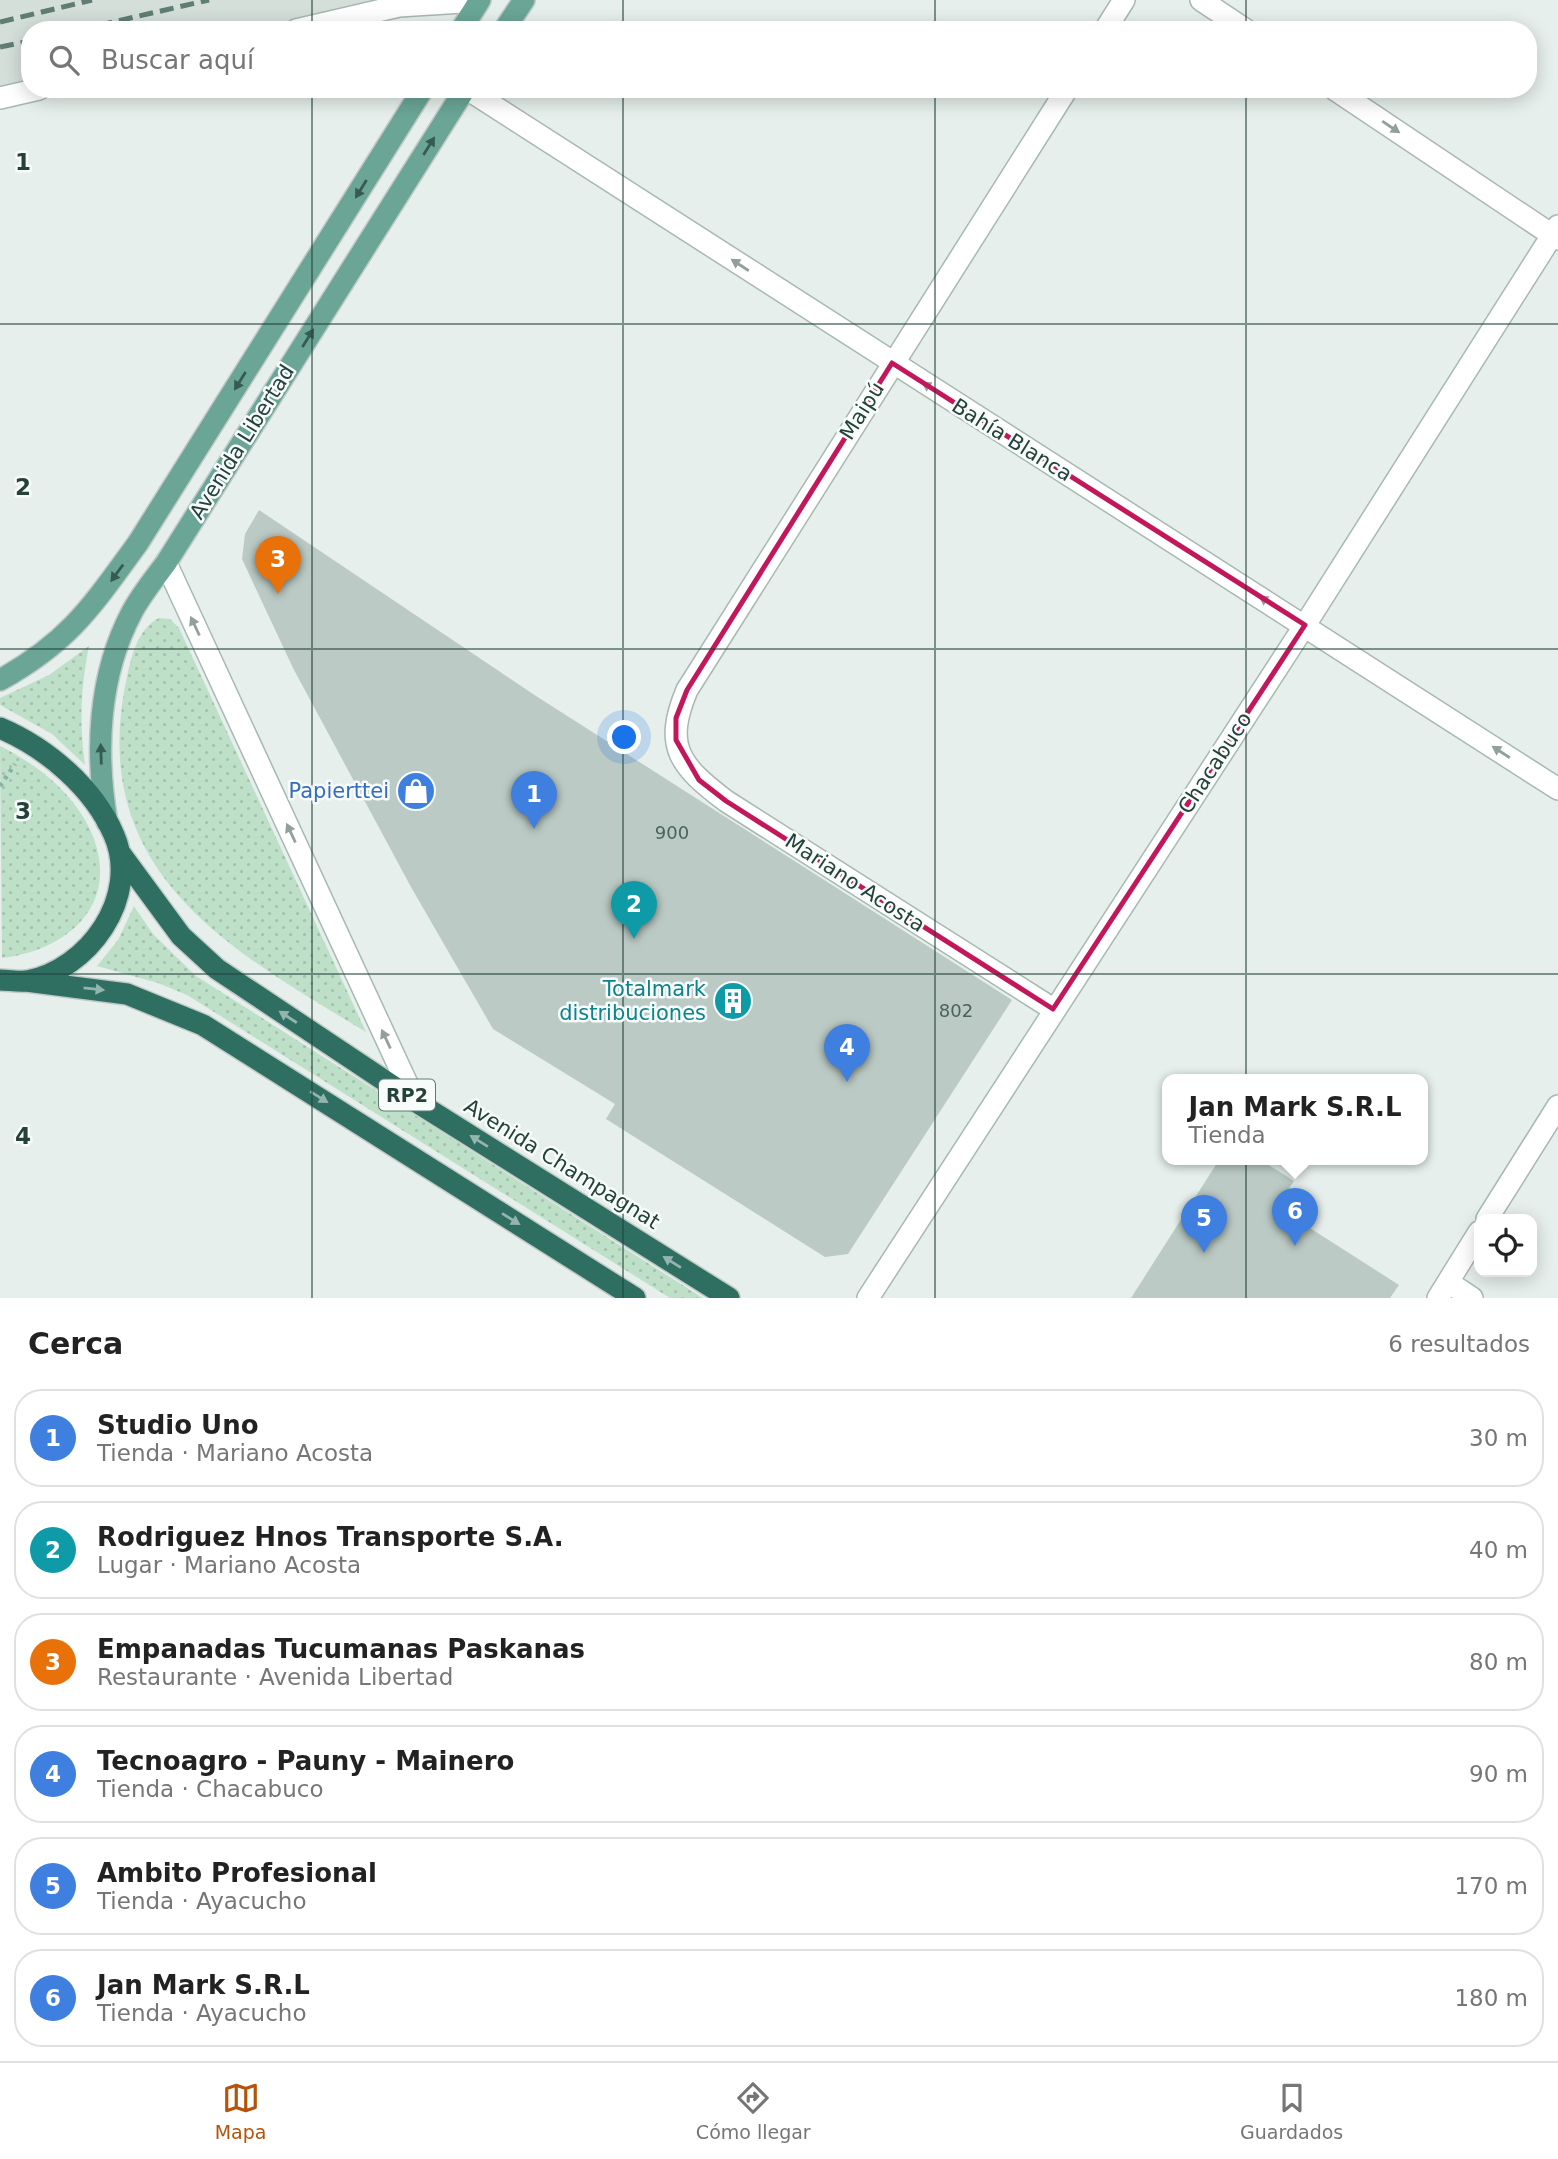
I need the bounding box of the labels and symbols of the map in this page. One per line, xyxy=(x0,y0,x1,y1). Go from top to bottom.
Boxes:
one-way arrow xyxy=(1382,120,1400,134)
one-way arrow xyxy=(423,136,436,155)
text: 1 xyxy=(15,149,31,175)
one-way arrow xyxy=(354,179,367,198)
one-way arrow xyxy=(730,259,750,272)
one-way arrow xyxy=(301,329,314,348)
street label: Avenida Libertad xyxy=(185,360,299,524)
one-way arrow xyxy=(233,372,246,391)
street label: Maipú xyxy=(835,378,889,444)
one-way arrow xyxy=(922,382,941,395)
street label: Bahía Blanca xyxy=(948,394,1076,486)
text: 2 xyxy=(15,474,31,500)
pin: 3 xyxy=(255,536,301,594)
one-way arrow xyxy=(109,563,124,581)
one-way arrow xyxy=(1259,596,1278,609)
one-way arrow xyxy=(189,616,201,636)
street label: Chacabuco xyxy=(1173,708,1257,818)
your location xyxy=(607,720,641,754)
one-way arrow xyxy=(96,743,107,765)
one-way arrow xyxy=(1491,745,1510,758)
shop icon: Papierttei xyxy=(395,770,437,812)
pin: 1 xyxy=(511,771,557,829)
place label: Papierttei xyxy=(288,779,389,803)
text: 3 xyxy=(15,798,31,824)
one-way arrow xyxy=(285,822,296,843)
house number: 900 xyxy=(655,822,689,843)
street label: Mariano Acosta xyxy=(781,829,929,937)
pin: 2 xyxy=(611,881,657,939)
place label: Totalmark distribuciones xyxy=(559,977,707,1025)
building icon: Totalmark distribuciones xyxy=(712,980,754,1022)
one-way arrow xyxy=(83,983,105,994)
house number: 802 xyxy=(939,1000,973,1021)
one-way arrow xyxy=(279,1010,297,1024)
pin: 4 xyxy=(824,1024,870,1082)
one-way arrow xyxy=(381,1029,392,1049)
road number: RP2 xyxy=(379,1079,435,1110)
one-way arrow xyxy=(309,1090,328,1103)
street label: Avenida Champagnat xyxy=(460,1094,664,1234)
text: 4 xyxy=(15,1123,31,1149)
one-way arrow xyxy=(469,1134,489,1147)
pin: 6 xyxy=(1272,1188,1318,1246)
pin: 5 xyxy=(1181,1195,1227,1253)
one-way arrow xyxy=(501,1212,520,1225)
one-way arrow xyxy=(662,1255,681,1268)

